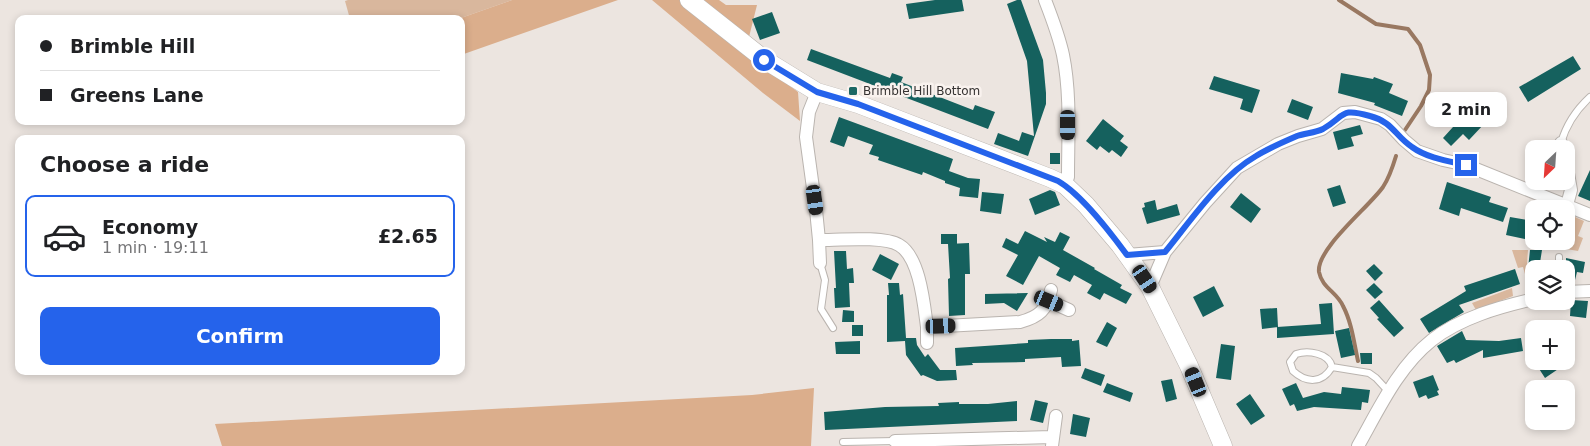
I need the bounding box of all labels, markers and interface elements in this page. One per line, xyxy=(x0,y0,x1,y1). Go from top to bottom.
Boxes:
text: Brimble Hill xyxy=(70,35,195,57)
route start xyxy=(753,49,775,71)
text: Greens Lane xyxy=(70,84,204,106)
place label: Brimble Hill Bottom xyxy=(863,84,980,98)
marker: Brimble Hill Bottom xyxy=(847,85,859,97)
callout: 2 min xyxy=(1425,92,1507,128)
text: 2 min xyxy=(1441,100,1491,119)
car xyxy=(1060,110,1075,140)
north arrow xyxy=(1525,140,1575,190)
map controls xyxy=(1525,140,1575,430)
text: Choose a ride xyxy=(40,152,209,177)
route end xyxy=(1455,154,1477,176)
car xyxy=(805,184,824,216)
button: locate xyxy=(1525,200,1575,250)
icon: car xyxy=(42,214,87,259)
text: Economy xyxy=(102,216,198,238)
text: £2.65 xyxy=(378,225,438,247)
text: 1 min · 19:11 xyxy=(102,238,209,257)
button: layers xyxy=(1525,260,1575,310)
car xyxy=(1130,262,1159,296)
car xyxy=(1032,288,1065,314)
button: Confirm xyxy=(40,307,440,365)
car xyxy=(925,318,956,334)
button: + xyxy=(1525,320,1575,370)
car xyxy=(1183,365,1208,399)
button: − xyxy=(1525,380,1575,430)

